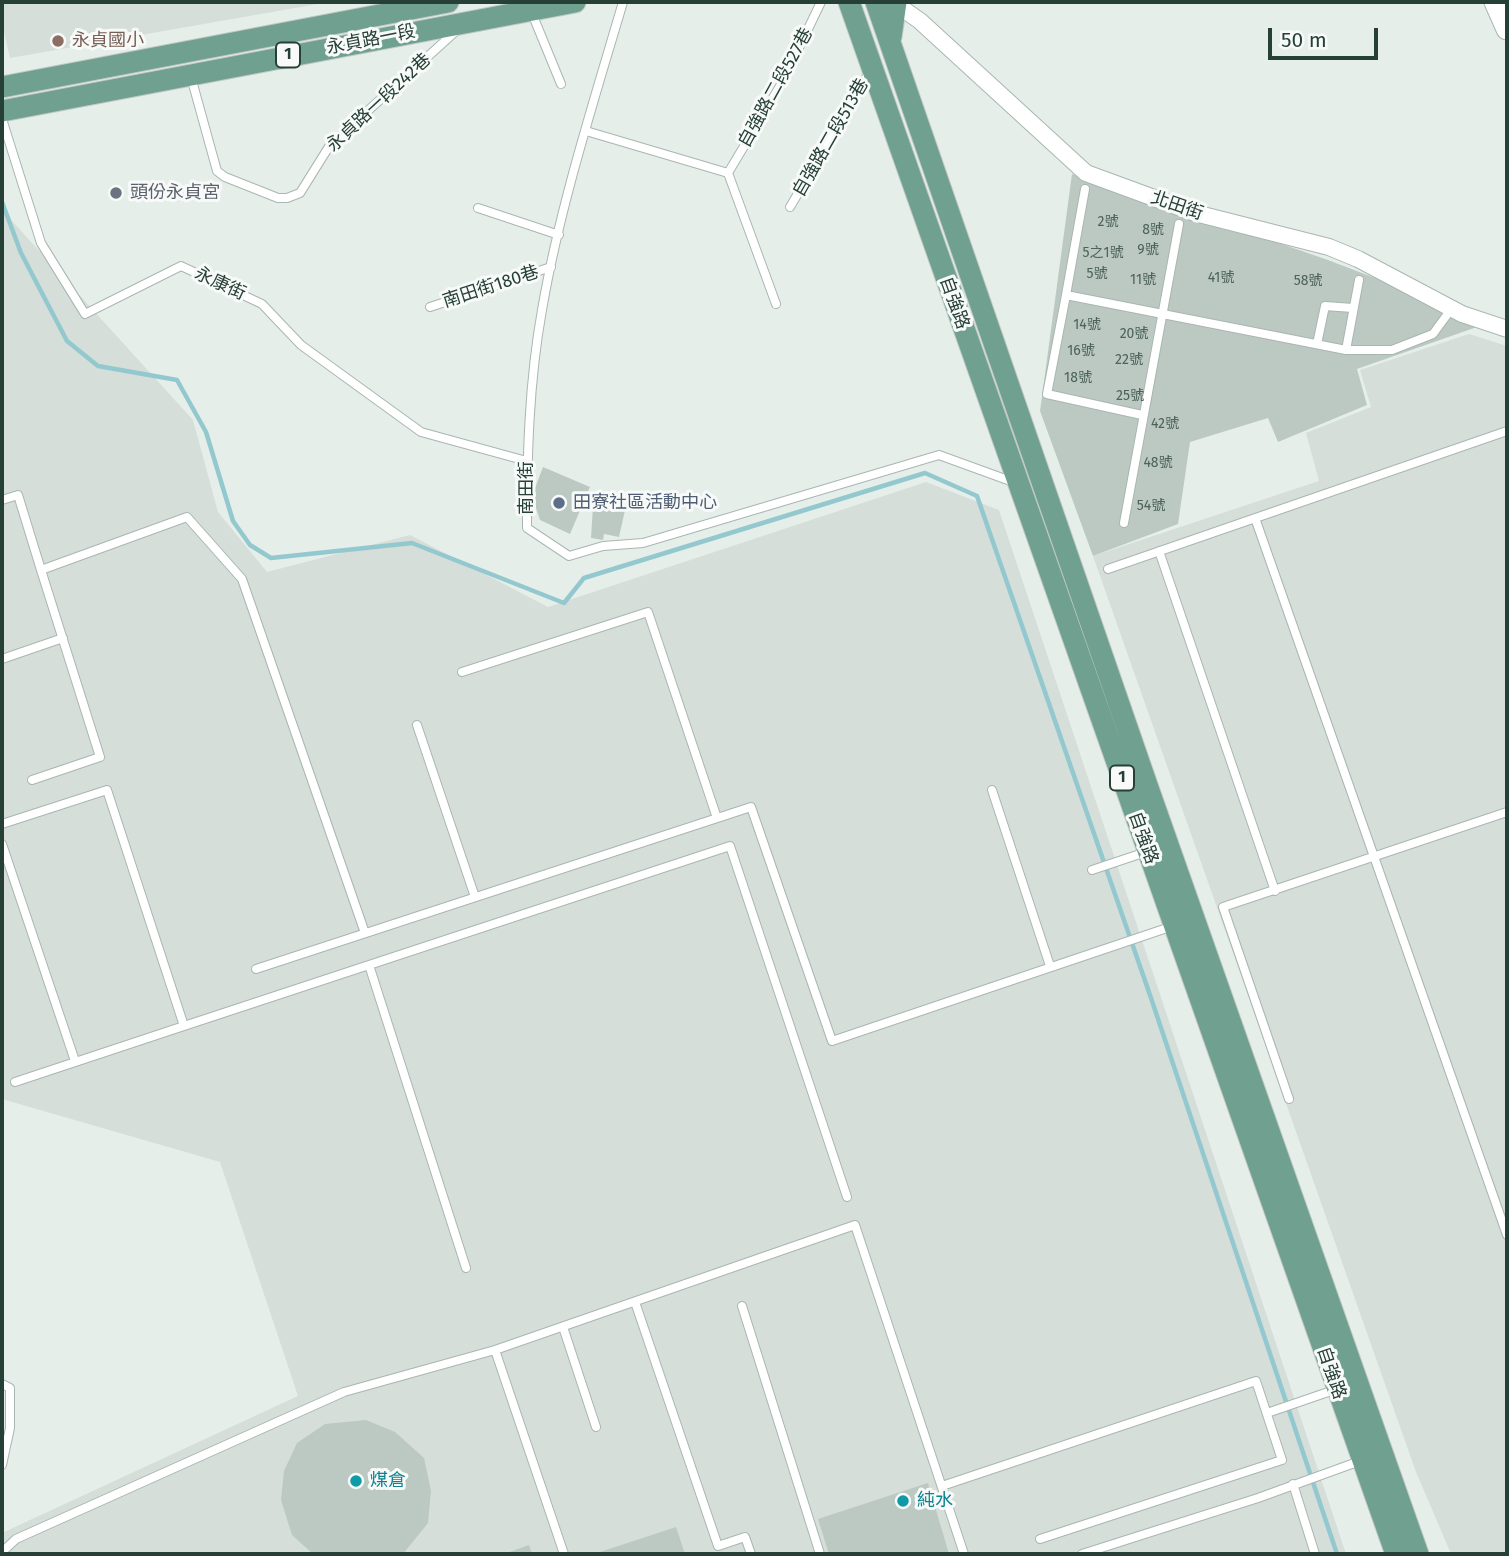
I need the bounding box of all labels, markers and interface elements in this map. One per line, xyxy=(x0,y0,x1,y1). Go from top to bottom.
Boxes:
scale bar xyxy=(1271,14,1381,58)
street label: 永貞路一段 xyxy=(325,21,417,59)
street label: 自強路二段527巷 xyxy=(734,24,818,152)
text: 50 m xyxy=(1281,27,1327,53)
place label: 永貞國小 xyxy=(72,30,144,52)
marker: 永貞國小 xyxy=(50,33,66,49)
road number: 1 xyxy=(276,42,300,68)
street label: 永貞路一段242巷 xyxy=(322,49,436,157)
street label: 自強路二段513巷 xyxy=(788,75,874,201)
place label: 頭份永貞宮 xyxy=(130,182,220,204)
marker: 頭份永貞宮 xyxy=(108,185,124,201)
street label: 北田街 xyxy=(1148,187,1206,225)
house number: 2號 xyxy=(1098,214,1118,230)
house number: 8號 xyxy=(1142,222,1164,238)
house number: 9號 xyxy=(1137,242,1159,258)
house number: 5之1號 xyxy=(1082,245,1124,261)
street label: 南田街180巷 xyxy=(440,261,542,313)
street label: 永康街 xyxy=(191,263,249,305)
house number: 5號 xyxy=(1086,266,1108,282)
house number: 41號 xyxy=(1208,270,1234,286)
house number: 11號 xyxy=(1130,272,1156,288)
house number: 58號 xyxy=(1294,273,1322,289)
street label: 自強路 xyxy=(935,274,973,332)
house number: 14號 xyxy=(1073,317,1101,333)
house number: 20號 xyxy=(1120,326,1148,342)
house number: 16號 xyxy=(1067,343,1095,359)
house number: 22號 xyxy=(1115,352,1143,368)
house number: 18號 xyxy=(1064,370,1092,386)
house number: 25號 xyxy=(1116,388,1144,404)
house number: 42號 xyxy=(1151,416,1179,432)
house number: 48號 xyxy=(1143,455,1173,471)
street label: 南田街 xyxy=(516,461,538,515)
place label: 田寮社區活動中心 xyxy=(573,492,717,514)
marker: 田寮社區活動中心 xyxy=(551,495,567,511)
house number: 54號 xyxy=(1137,498,1165,514)
road number: 1 xyxy=(1110,765,1134,790)
street label: 自強路 xyxy=(1124,809,1162,867)
street label: 自強路 xyxy=(1312,1344,1350,1402)
place label: 煤倉 xyxy=(370,1470,406,1492)
marker: 煤倉 xyxy=(348,1473,364,1489)
place label: 純水 xyxy=(917,1490,953,1512)
marker: 純水 xyxy=(895,1493,911,1509)

